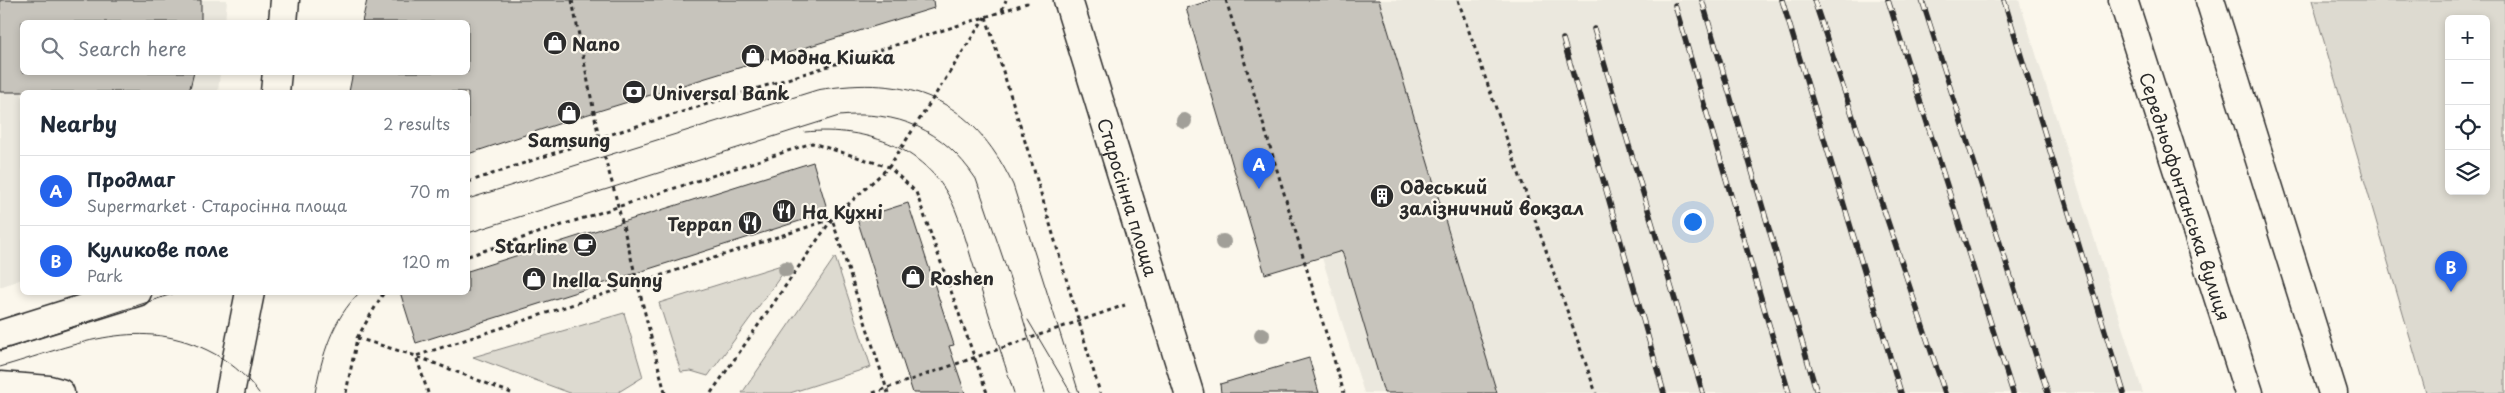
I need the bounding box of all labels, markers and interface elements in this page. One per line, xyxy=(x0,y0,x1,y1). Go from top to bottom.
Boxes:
map controls xyxy=(2445,15,2490,195)
button: + xyxy=(2445,15,2490,60)
search box xyxy=(20,20,470,75)
shop icon: Nano xyxy=(542,30,568,56)
place label: Nano xyxy=(572,30,620,57)
icon: search xyxy=(38,34,66,62)
text: Search here xyxy=(78,34,187,62)
shop icon: Модна Кішка xyxy=(740,43,766,69)
place label: Модна Кішка xyxy=(770,43,896,70)
button: − xyxy=(2445,60,2490,105)
street label: Середньофонтанська вулиця xyxy=(2133,68,2238,324)
bank icon: Universal Bank xyxy=(621,79,647,105)
place label: Universal Bank xyxy=(652,79,790,106)
shop icon: Samsung xyxy=(556,100,582,126)
button: locate xyxy=(2445,105,2490,150)
text: Nearby xyxy=(40,107,117,139)
text: 2 results xyxy=(383,111,450,135)
street label: Старосінна площа xyxy=(1092,114,1166,280)
place label: Samsung xyxy=(528,126,610,153)
pin: A xyxy=(1243,148,1275,189)
button: layers xyxy=(2445,150,2490,195)
text: Продмаг xyxy=(87,165,175,193)
place label: Одеський залізничний вокзал xyxy=(1399,173,1584,221)
text: A xyxy=(50,179,62,203)
text: 70 m xyxy=(410,179,450,203)
building icon: Одеський залізничний вокзал xyxy=(1369,183,1395,209)
text: Supermarket · Старосінна площа xyxy=(87,193,347,217)
restaurant icon: На Кухнi xyxy=(771,198,797,224)
place label: На Кухнi xyxy=(802,198,883,225)
your location xyxy=(1680,209,1706,235)
place label: Teppan xyxy=(667,210,732,237)
restaurant icon: Teppan xyxy=(737,210,763,236)
place label: Starline xyxy=(495,232,568,259)
cafe icon: Starline xyxy=(572,232,598,258)
text: Куликове поле xyxy=(87,235,229,263)
text: B xyxy=(51,249,61,273)
text: 120 m xyxy=(403,249,450,273)
pin: B xyxy=(2435,251,2467,292)
text: Park xyxy=(87,263,123,287)
shop icon: Roshen xyxy=(900,264,926,290)
place label: Roshen xyxy=(930,264,994,291)
shop icon: Inella Sunny xyxy=(521,266,547,292)
place label: Inella Sunny xyxy=(552,266,662,293)

